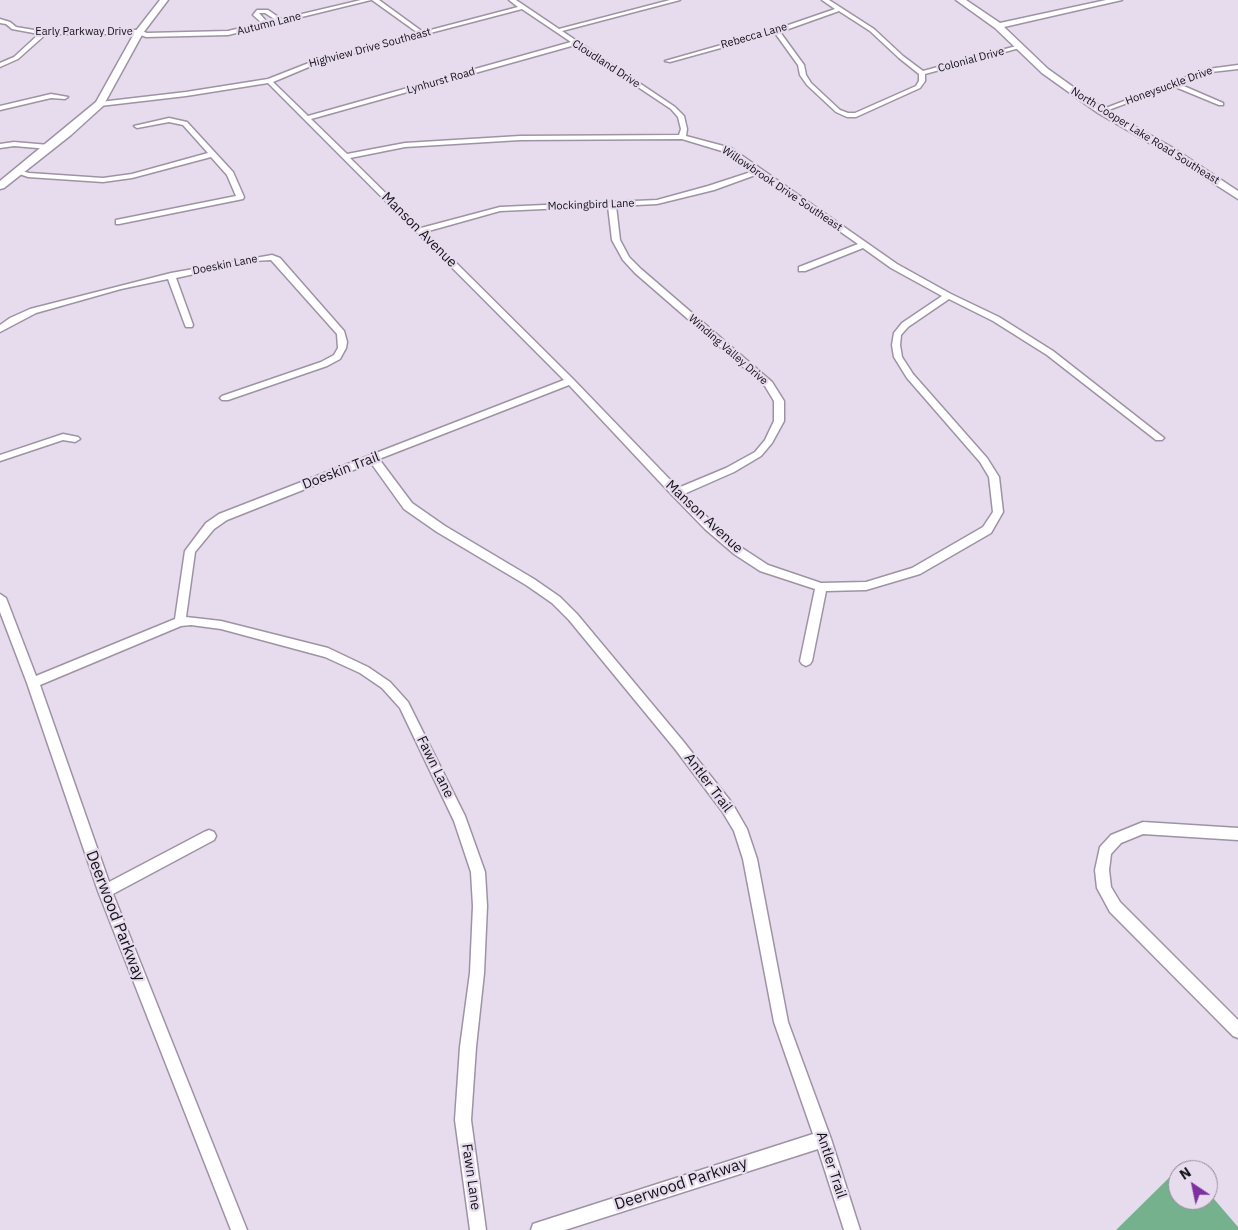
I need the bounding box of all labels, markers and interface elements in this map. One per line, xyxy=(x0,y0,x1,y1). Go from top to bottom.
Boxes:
street label: Autumn Lane xyxy=(236,10,302,38)
street label: Rebecca Lane xyxy=(719,20,789,52)
street label: Early Parkway Drive xyxy=(35,25,133,39)
street label: Highview Drive Southeast xyxy=(308,25,432,71)
street label: Cloudland Drive xyxy=(570,37,642,91)
street label: Colonial Drive xyxy=(936,45,1006,75)
street label: Honeysuckle Drive xyxy=(1124,64,1214,108)
street label: Lynhurst Road xyxy=(405,65,477,97)
street label: North Cooper Lake Road Southeast xyxy=(1068,85,1222,187)
street label: Willowbrook Drive Southeast xyxy=(719,144,845,234)
street label: Manson Avenue xyxy=(378,189,460,271)
street label: Mockingbird Lane xyxy=(547,197,635,213)
street label: Doeskin Lane xyxy=(191,252,259,278)
street label: Winding Valley Drive xyxy=(686,312,770,388)
street label: Doeskin Trail xyxy=(300,449,382,493)
street label: Manson Avenue xyxy=(662,477,746,557)
street label: Fawn Lane xyxy=(413,733,457,801)
street label: Antler Trail xyxy=(681,750,735,816)
street label: Deerwood Parkway xyxy=(81,848,149,984)
street label: Antler Trail xyxy=(812,1130,850,1200)
street label: Fawn Lane xyxy=(458,1143,484,1211)
street label: Deerwood Parkway xyxy=(612,1153,750,1215)
north arrow xyxy=(1168,1160,1218,1210)
text: N xyxy=(1176,1163,1194,1184)

